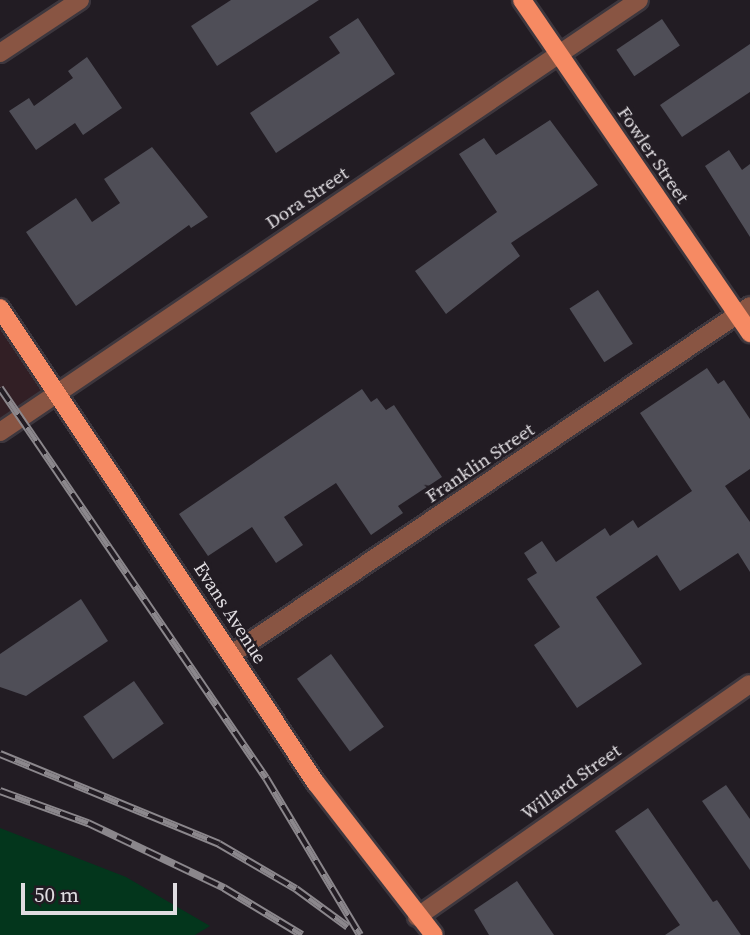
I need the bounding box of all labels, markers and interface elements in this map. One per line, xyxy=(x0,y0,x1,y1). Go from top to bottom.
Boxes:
street label: Fowler Street xyxy=(612,102,694,208)
street label: Dora Street xyxy=(261,162,353,234)
street label: Franklin Street xyxy=(421,418,539,508)
street label: Evans Avenue xyxy=(189,558,271,668)
street label: Willard Street xyxy=(517,739,625,825)
scale bar xyxy=(24,869,180,913)
text: 50 m xyxy=(34,880,79,909)

